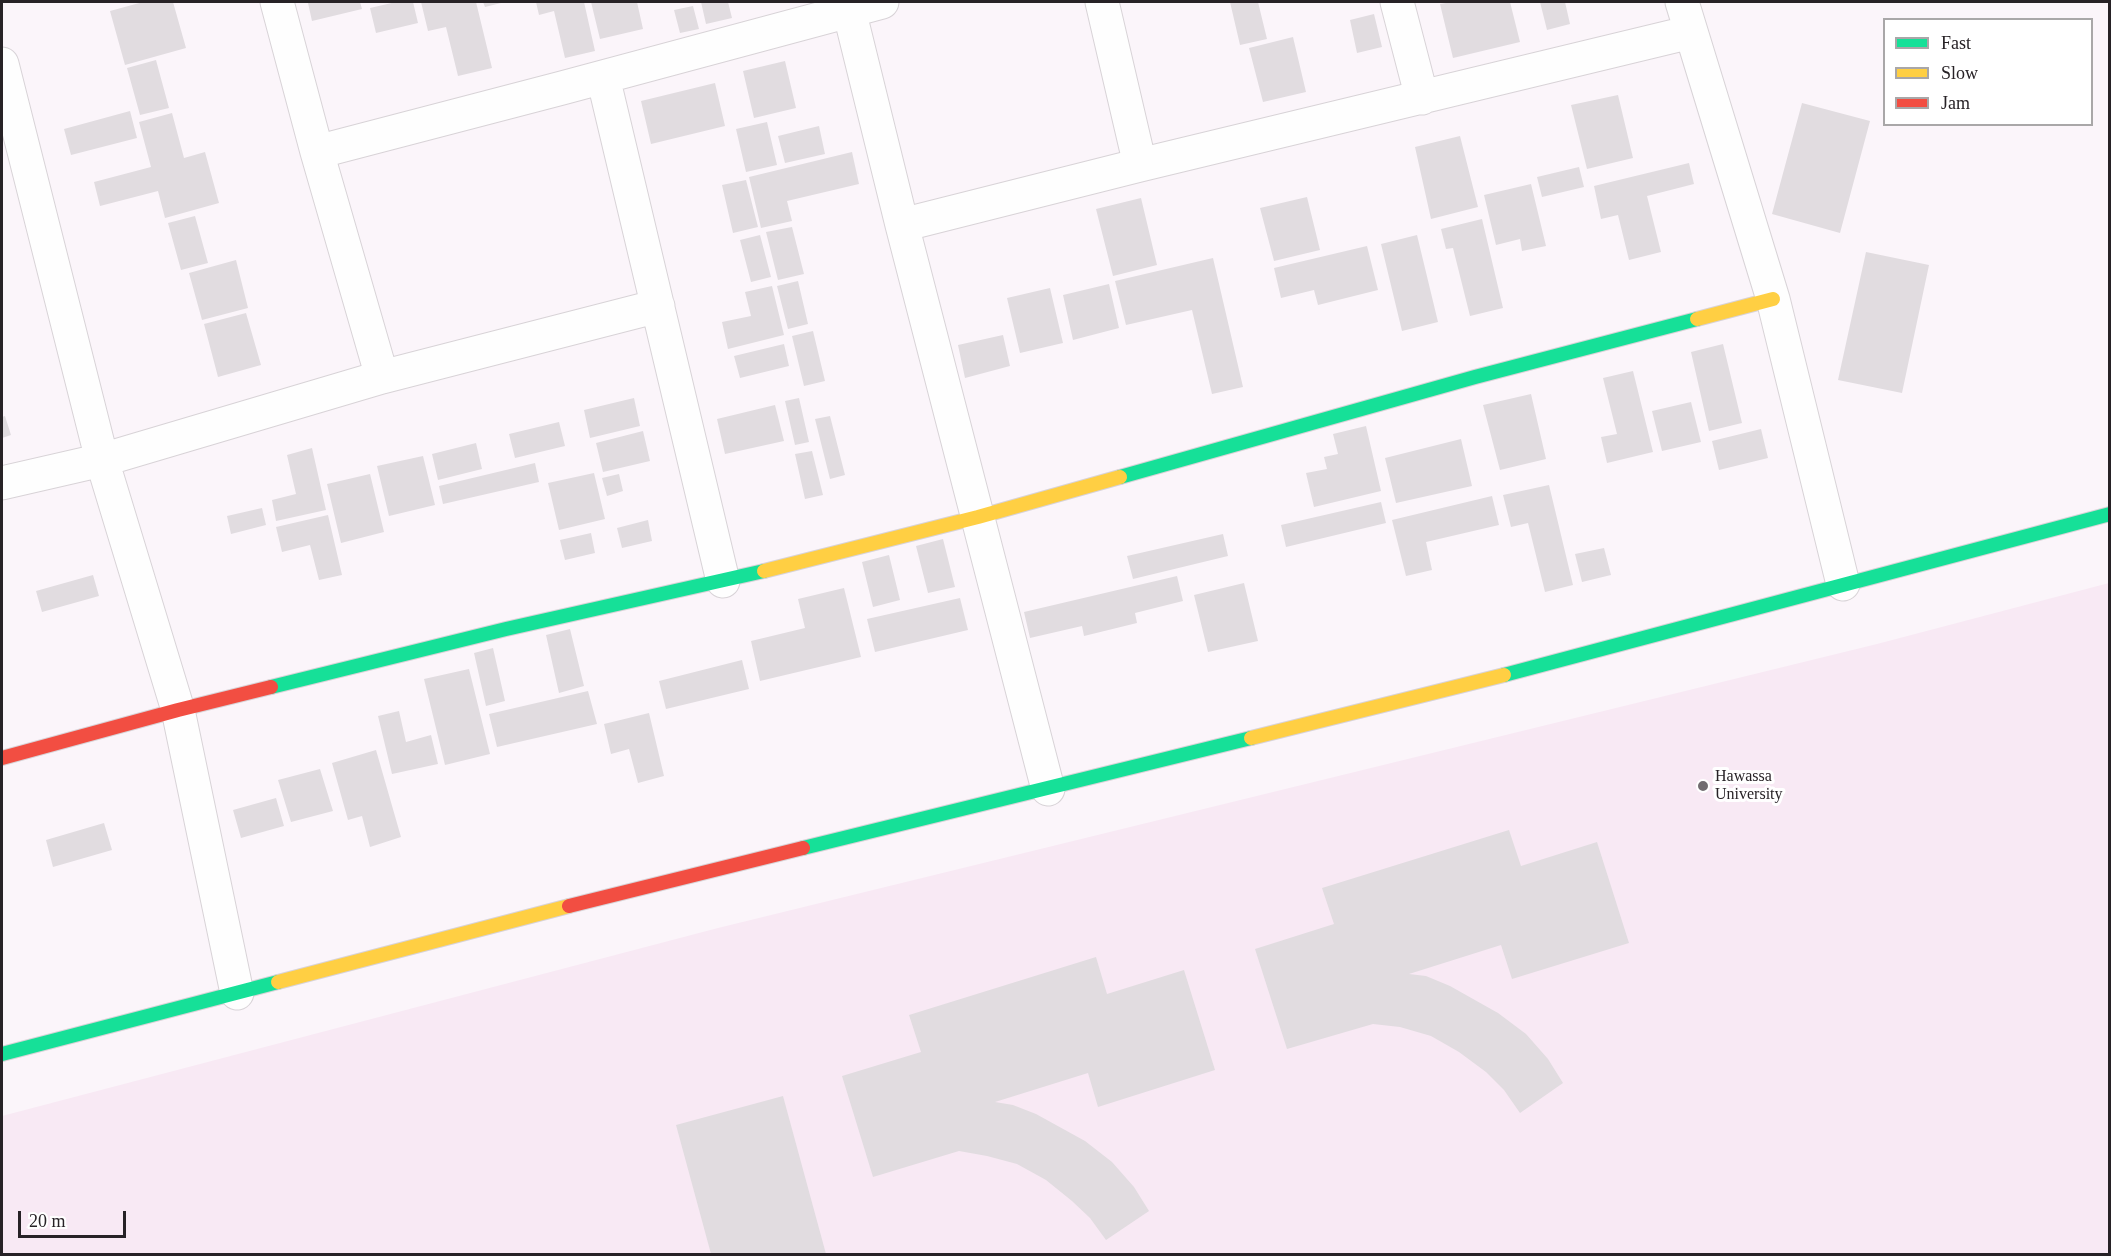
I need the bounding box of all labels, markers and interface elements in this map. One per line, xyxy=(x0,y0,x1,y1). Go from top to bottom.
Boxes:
legend xyxy=(1883,18,2093,126)
text: Fast xyxy=(1941,33,1971,53)
text: Slow xyxy=(1941,63,1978,83)
text: Jam xyxy=(1941,93,1970,113)
place label: Hawassa University xyxy=(1715,767,1783,805)
marker: Hawassa University xyxy=(1696,779,1710,793)
scale bar xyxy=(21,1199,129,1237)
text: 20 m xyxy=(29,1211,66,1231)

